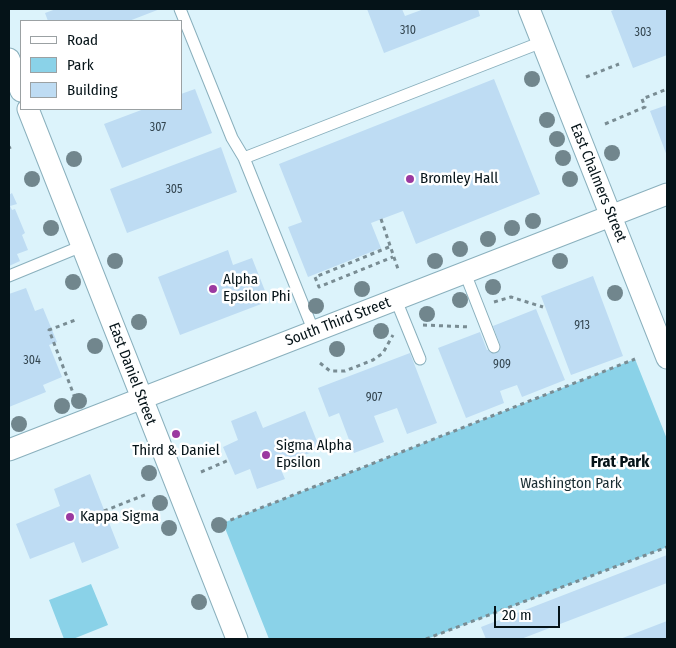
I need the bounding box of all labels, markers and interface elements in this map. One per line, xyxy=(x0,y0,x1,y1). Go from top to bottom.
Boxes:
legend xyxy=(20,20,182,110)
house number: 310 xyxy=(400,24,416,38)
house number: 303 xyxy=(635,26,651,40)
text: Road xyxy=(67,31,98,49)
text: Park xyxy=(67,56,94,74)
text: Building xyxy=(67,81,118,99)
house number: 307 xyxy=(150,121,166,135)
street label: East Chalmers Street xyxy=(566,121,630,245)
place label: Bromley Hall xyxy=(420,170,498,188)
marker: Bromley Hall xyxy=(404,173,416,185)
house number: 305 xyxy=(165,183,183,197)
place label: Alpha Epsilon Phi xyxy=(223,271,290,306)
marker: Alpha Epsilon Phi xyxy=(207,283,219,295)
street label: South Third Street xyxy=(283,294,393,350)
house number: 913 xyxy=(574,319,590,333)
street label: East Daniel Street xyxy=(104,320,160,428)
house number: 304 xyxy=(23,354,41,368)
house number: 909 xyxy=(493,358,511,372)
house number: 907 xyxy=(366,391,382,405)
marker: Third & Daniel xyxy=(170,428,182,440)
place label: Sigma Alpha Epsilon xyxy=(276,437,352,472)
place label: Third & Daniel xyxy=(132,442,220,460)
marker: Sigma Alpha Epsilon xyxy=(260,449,272,461)
district label: Frat Park xyxy=(591,453,649,473)
park label: Washington Park xyxy=(520,475,622,493)
place label: Kappa Sigma xyxy=(80,508,159,526)
marker: Kappa Sigma xyxy=(64,511,76,523)
scale bar xyxy=(496,596,562,628)
text: 20 m xyxy=(502,606,532,624)

